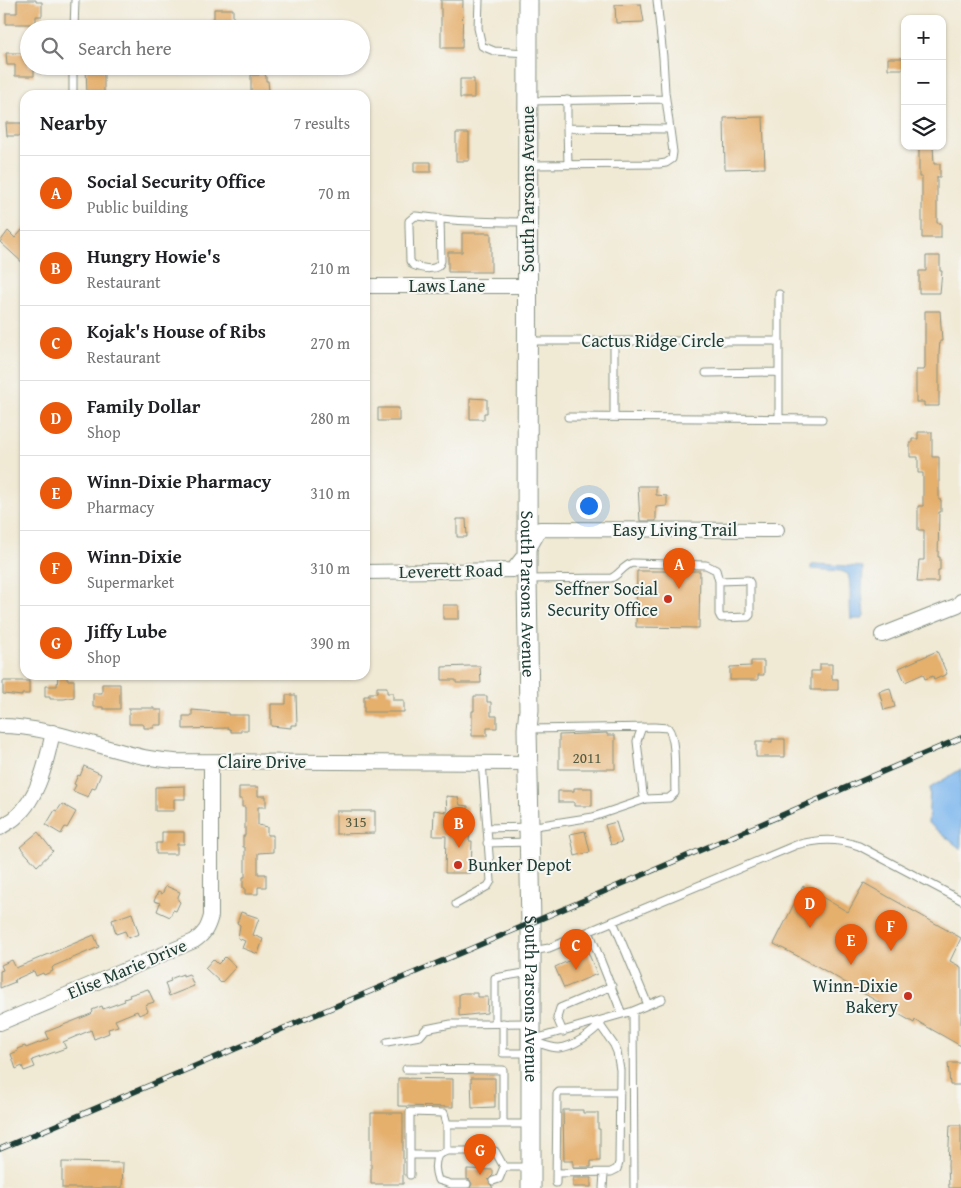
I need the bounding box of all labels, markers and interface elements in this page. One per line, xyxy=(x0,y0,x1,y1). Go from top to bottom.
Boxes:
map controls xyxy=(901,15,946,150)
button: + xyxy=(901,15,946,60)
search box xyxy=(20,20,370,75)
icon: search xyxy=(38,34,66,62)
text: Search here xyxy=(78,34,172,62)
button: − xyxy=(901,60,946,105)
button: layers xyxy=(901,105,946,150)
street label: South Parsons Avenue xyxy=(514,106,541,272)
text: Nearby xyxy=(40,107,107,138)
text: 7 results xyxy=(293,111,350,135)
text: Social Security Office xyxy=(87,167,266,195)
text: A xyxy=(51,181,61,205)
text: 70 m xyxy=(318,181,350,205)
text: Public building xyxy=(87,195,188,219)
text: Hungry Howie's xyxy=(87,242,220,270)
text: B xyxy=(51,256,61,280)
text: 210 m xyxy=(310,256,350,280)
text: Restaurant xyxy=(87,270,161,294)
street label: Laws Lane xyxy=(409,272,485,299)
text: Kojak's House of Ribs xyxy=(87,317,266,345)
street label: Cactus Ridge Circle xyxy=(581,327,725,354)
text: C xyxy=(51,331,61,355)
text: 270 m xyxy=(310,331,350,355)
text: Restaurant xyxy=(87,345,161,369)
text: Family Dollar xyxy=(87,392,201,420)
text: D xyxy=(51,406,61,430)
text: 280 m xyxy=(310,406,350,430)
text: Shop xyxy=(87,420,121,444)
text: Winn-Dixie Pharmacy xyxy=(87,467,271,495)
text: E xyxy=(52,481,60,505)
text: 310 m xyxy=(310,481,350,505)
your location xyxy=(576,493,602,519)
text: Pharmacy xyxy=(87,495,154,519)
street label: South Parsons Avenue xyxy=(514,511,542,678)
street label: Easy Living Trail xyxy=(613,516,737,543)
text: Winn-Dixie xyxy=(87,542,182,570)
pin: A xyxy=(663,548,695,589)
text: F xyxy=(52,556,60,580)
text: 310 m xyxy=(310,556,350,580)
street label: Leverett Road xyxy=(399,556,504,585)
text: Supermarket xyxy=(87,570,174,594)
place label: Seffner Social Security Office xyxy=(547,575,658,623)
marker: Seffner Social Security Office xyxy=(662,593,674,605)
text: Jiffy Lube xyxy=(87,617,167,645)
text: G xyxy=(51,631,61,655)
text: 390 m xyxy=(310,631,350,655)
text: Shop xyxy=(87,645,121,669)
house number: 2011 xyxy=(573,747,601,768)
street label: Claire Drive xyxy=(218,748,306,775)
pin: B xyxy=(443,807,475,848)
house number: 315 xyxy=(345,811,367,832)
place label: Bunker Depot xyxy=(468,851,572,878)
marker: Bunker Depot xyxy=(452,859,464,871)
pin: D xyxy=(794,887,826,928)
pin: F xyxy=(875,910,907,951)
street label: South Parsons Avenue xyxy=(518,915,545,1082)
pin: E xyxy=(835,924,867,965)
pin: C xyxy=(560,929,592,970)
street label: Elise Marie Drive xyxy=(63,931,191,1006)
place label: Winn-Dixie Bakery xyxy=(813,972,898,1020)
marker: Winn-Dixie Bakery xyxy=(902,990,914,1002)
pin: G xyxy=(464,1134,496,1175)

